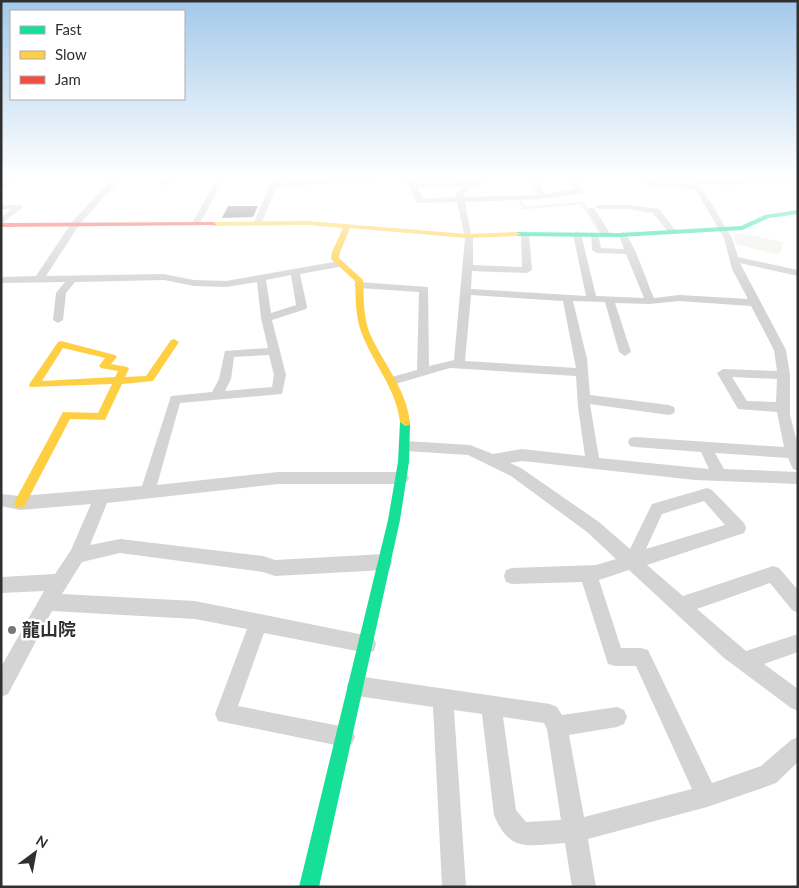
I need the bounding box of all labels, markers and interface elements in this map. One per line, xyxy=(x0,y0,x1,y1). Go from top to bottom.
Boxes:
legend xyxy=(10,10,185,100)
text: Fast xyxy=(55,20,82,38)
text: Slow xyxy=(55,45,87,63)
text: Jam xyxy=(55,70,81,88)
place label: 龍山院 xyxy=(22,618,76,640)
marker: 龍山院 xyxy=(6,624,18,636)
north arrow xyxy=(10,828,60,878)
text: N xyxy=(33,831,51,852)

